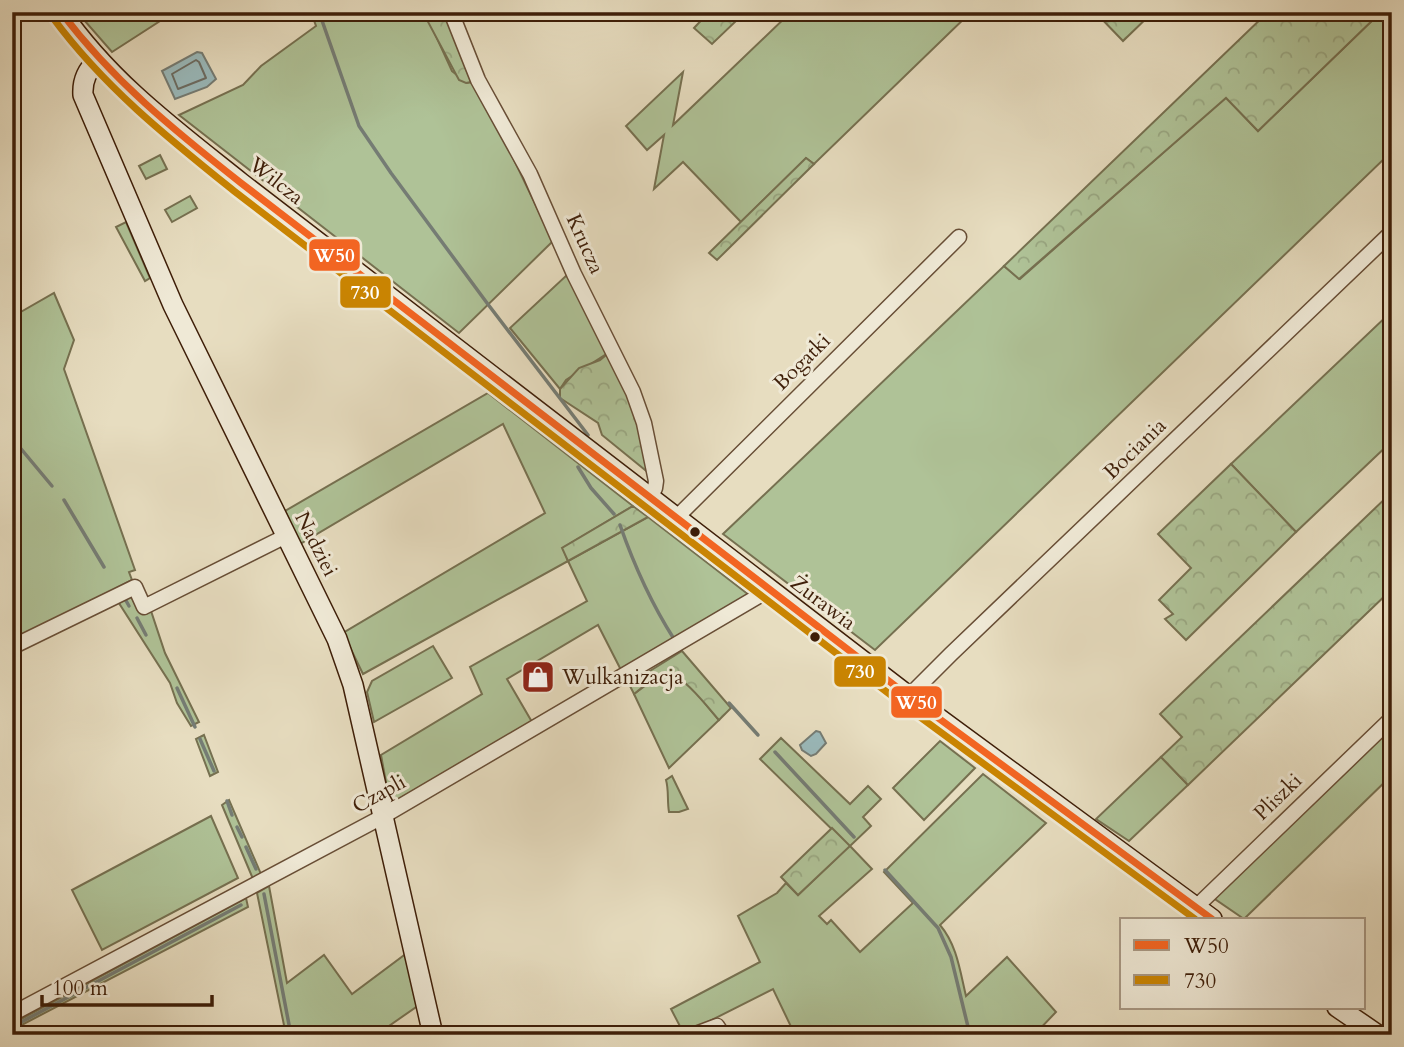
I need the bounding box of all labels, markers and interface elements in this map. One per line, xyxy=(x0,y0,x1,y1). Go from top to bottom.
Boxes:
street label: Wilcza xyxy=(242,150,310,212)
street label: Krucza xyxy=(559,209,611,279)
line badge: W50 xyxy=(308,238,361,272)
text: W50 xyxy=(312,243,355,269)
line badge: 730 xyxy=(339,275,392,309)
text: 730 xyxy=(350,280,380,306)
street label: Bogatki xyxy=(767,327,837,397)
street label: Bociania xyxy=(1097,412,1173,486)
street label: Nadziei xyxy=(287,507,345,581)
unlabelled marker xyxy=(688,525,702,539)
street label: Żurawia xyxy=(784,569,862,637)
unlabelled marker xyxy=(808,630,822,644)
line badge: 730 xyxy=(833,655,887,688)
shop icon: Wulkanizacja xyxy=(519,658,557,696)
text: 730 xyxy=(845,659,875,685)
place label: Wulkanizacja xyxy=(561,663,683,692)
line badge: W50 xyxy=(890,685,943,719)
text: W50 xyxy=(894,690,937,716)
street label: Czapli xyxy=(347,767,411,820)
street label: Pliszki xyxy=(1247,767,1309,827)
legend xyxy=(1120,918,1366,1009)
text: W50 xyxy=(1183,932,1229,961)
scale bar xyxy=(42,963,212,1007)
text: 730 xyxy=(1184,967,1216,996)
text: 100 m xyxy=(52,974,108,1003)

